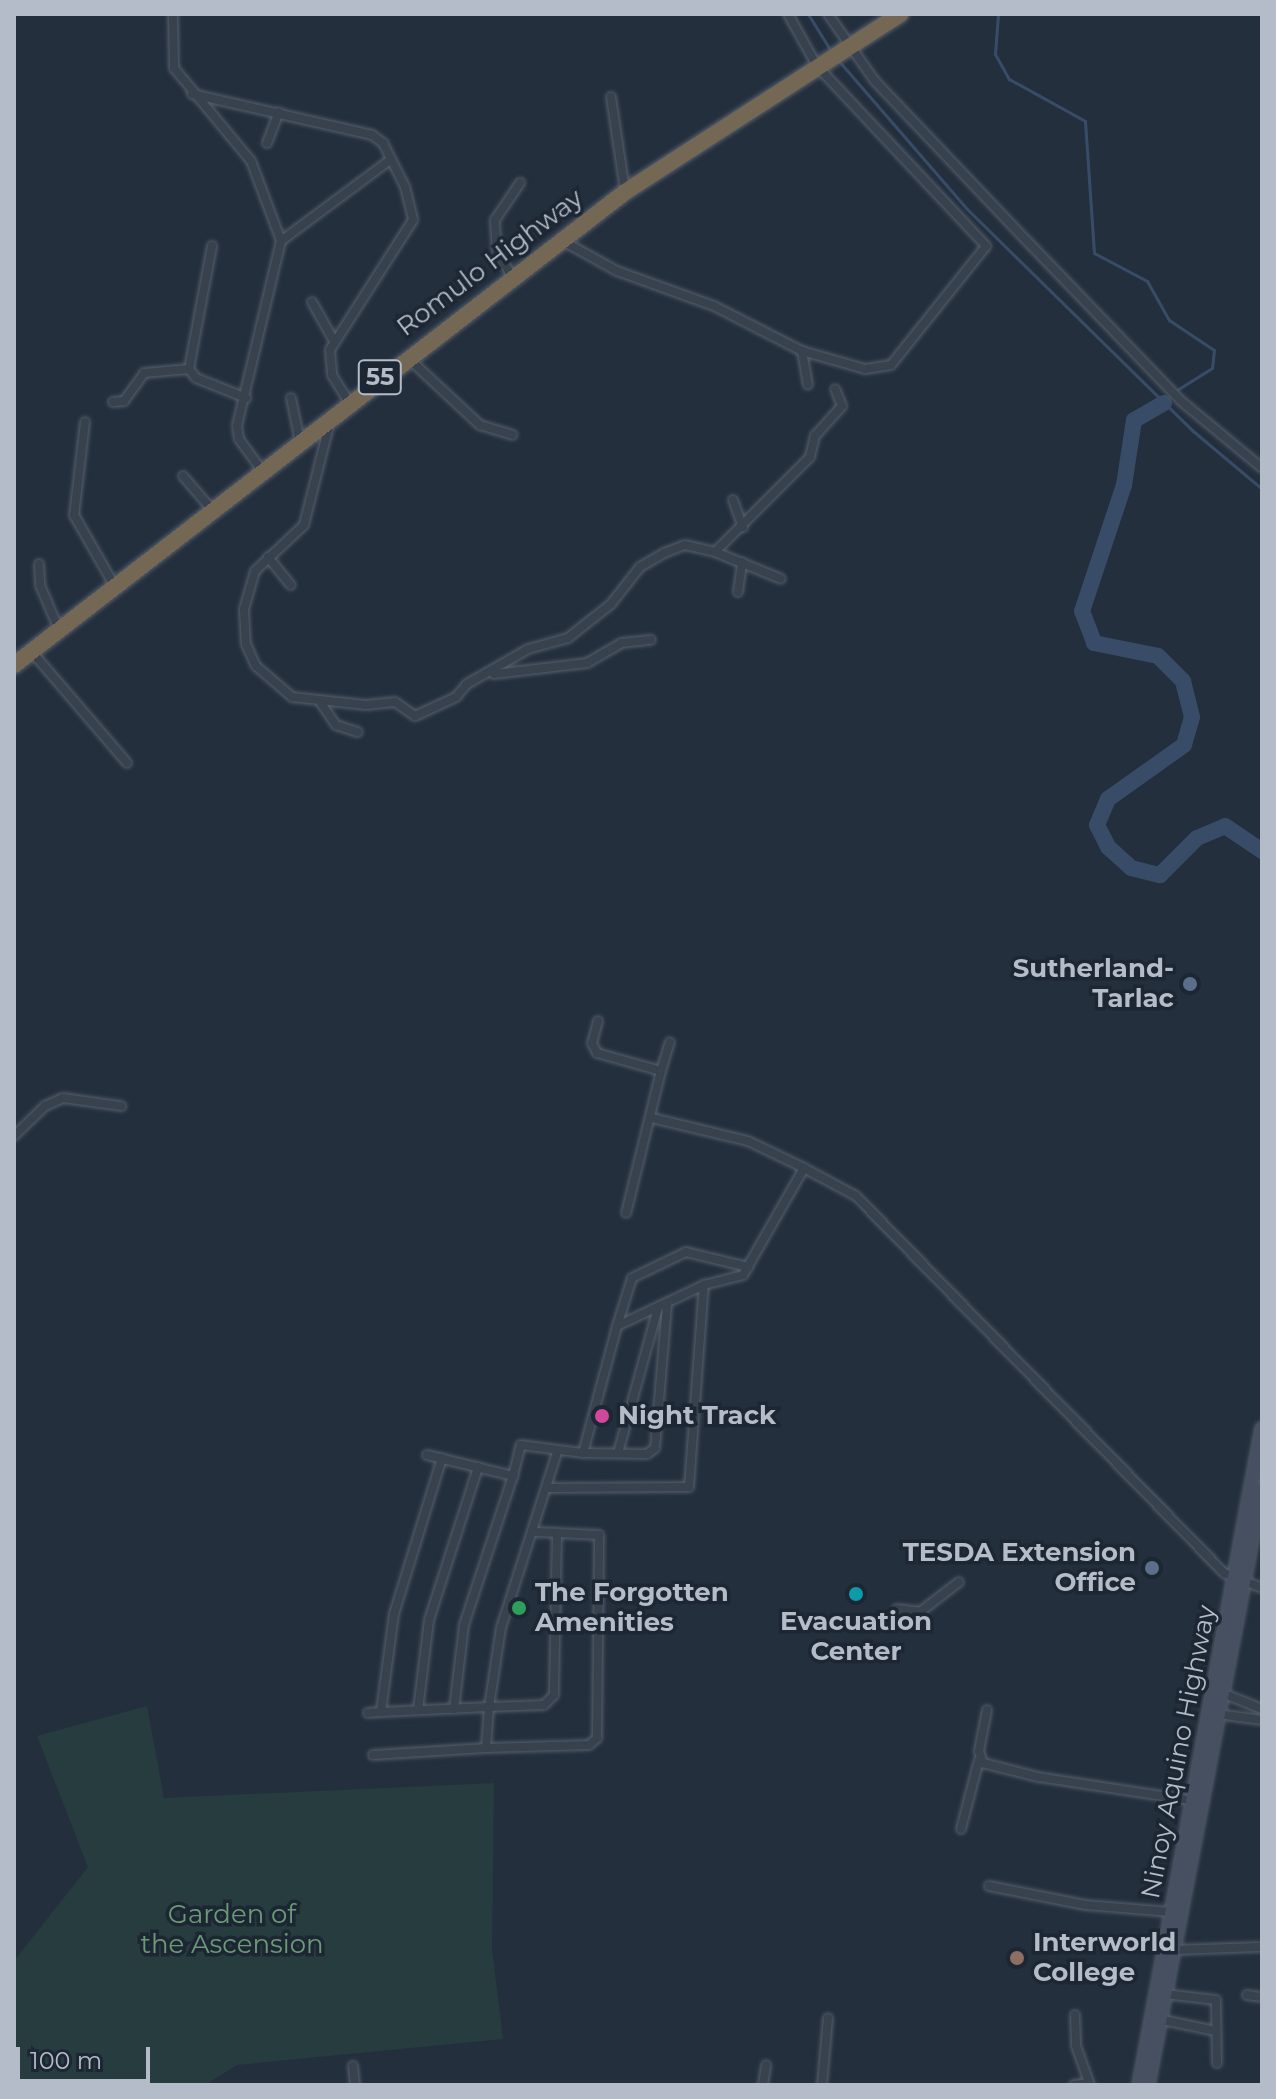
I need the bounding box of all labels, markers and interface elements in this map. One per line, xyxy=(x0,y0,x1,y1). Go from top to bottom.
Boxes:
street label: Romulo Highway xyxy=(391,183,589,343)
road number: 55 xyxy=(356,357,404,397)
place label: Sutherland- Tarlac xyxy=(1013,953,1174,1014)
marker: Sutherland- Tarlac xyxy=(1181,975,1199,993)
place label: Night Track xyxy=(618,1400,776,1432)
marker: Night Track xyxy=(593,1407,611,1425)
place label: TESDA Extension Office xyxy=(903,1537,1136,1598)
marker: TESDA Extension Office xyxy=(1143,1559,1161,1577)
place label: The Forgotten Amenities xyxy=(535,1577,729,1638)
marker: Evacuation Center xyxy=(847,1585,865,1603)
marker: The Forgotten Amenities xyxy=(510,1599,528,1617)
street label: Ninoy Aquino Highway xyxy=(1135,1603,1223,1901)
place label: Evacuation Center xyxy=(780,1606,932,1668)
park label: Garden of the Ascension xyxy=(140,1899,324,1960)
place label: Interworld College xyxy=(1033,1927,1176,1988)
marker: Interworld College xyxy=(1008,1949,1026,1967)
scale bar xyxy=(20,2031,154,2081)
text: 100 m xyxy=(30,2046,102,2075)

